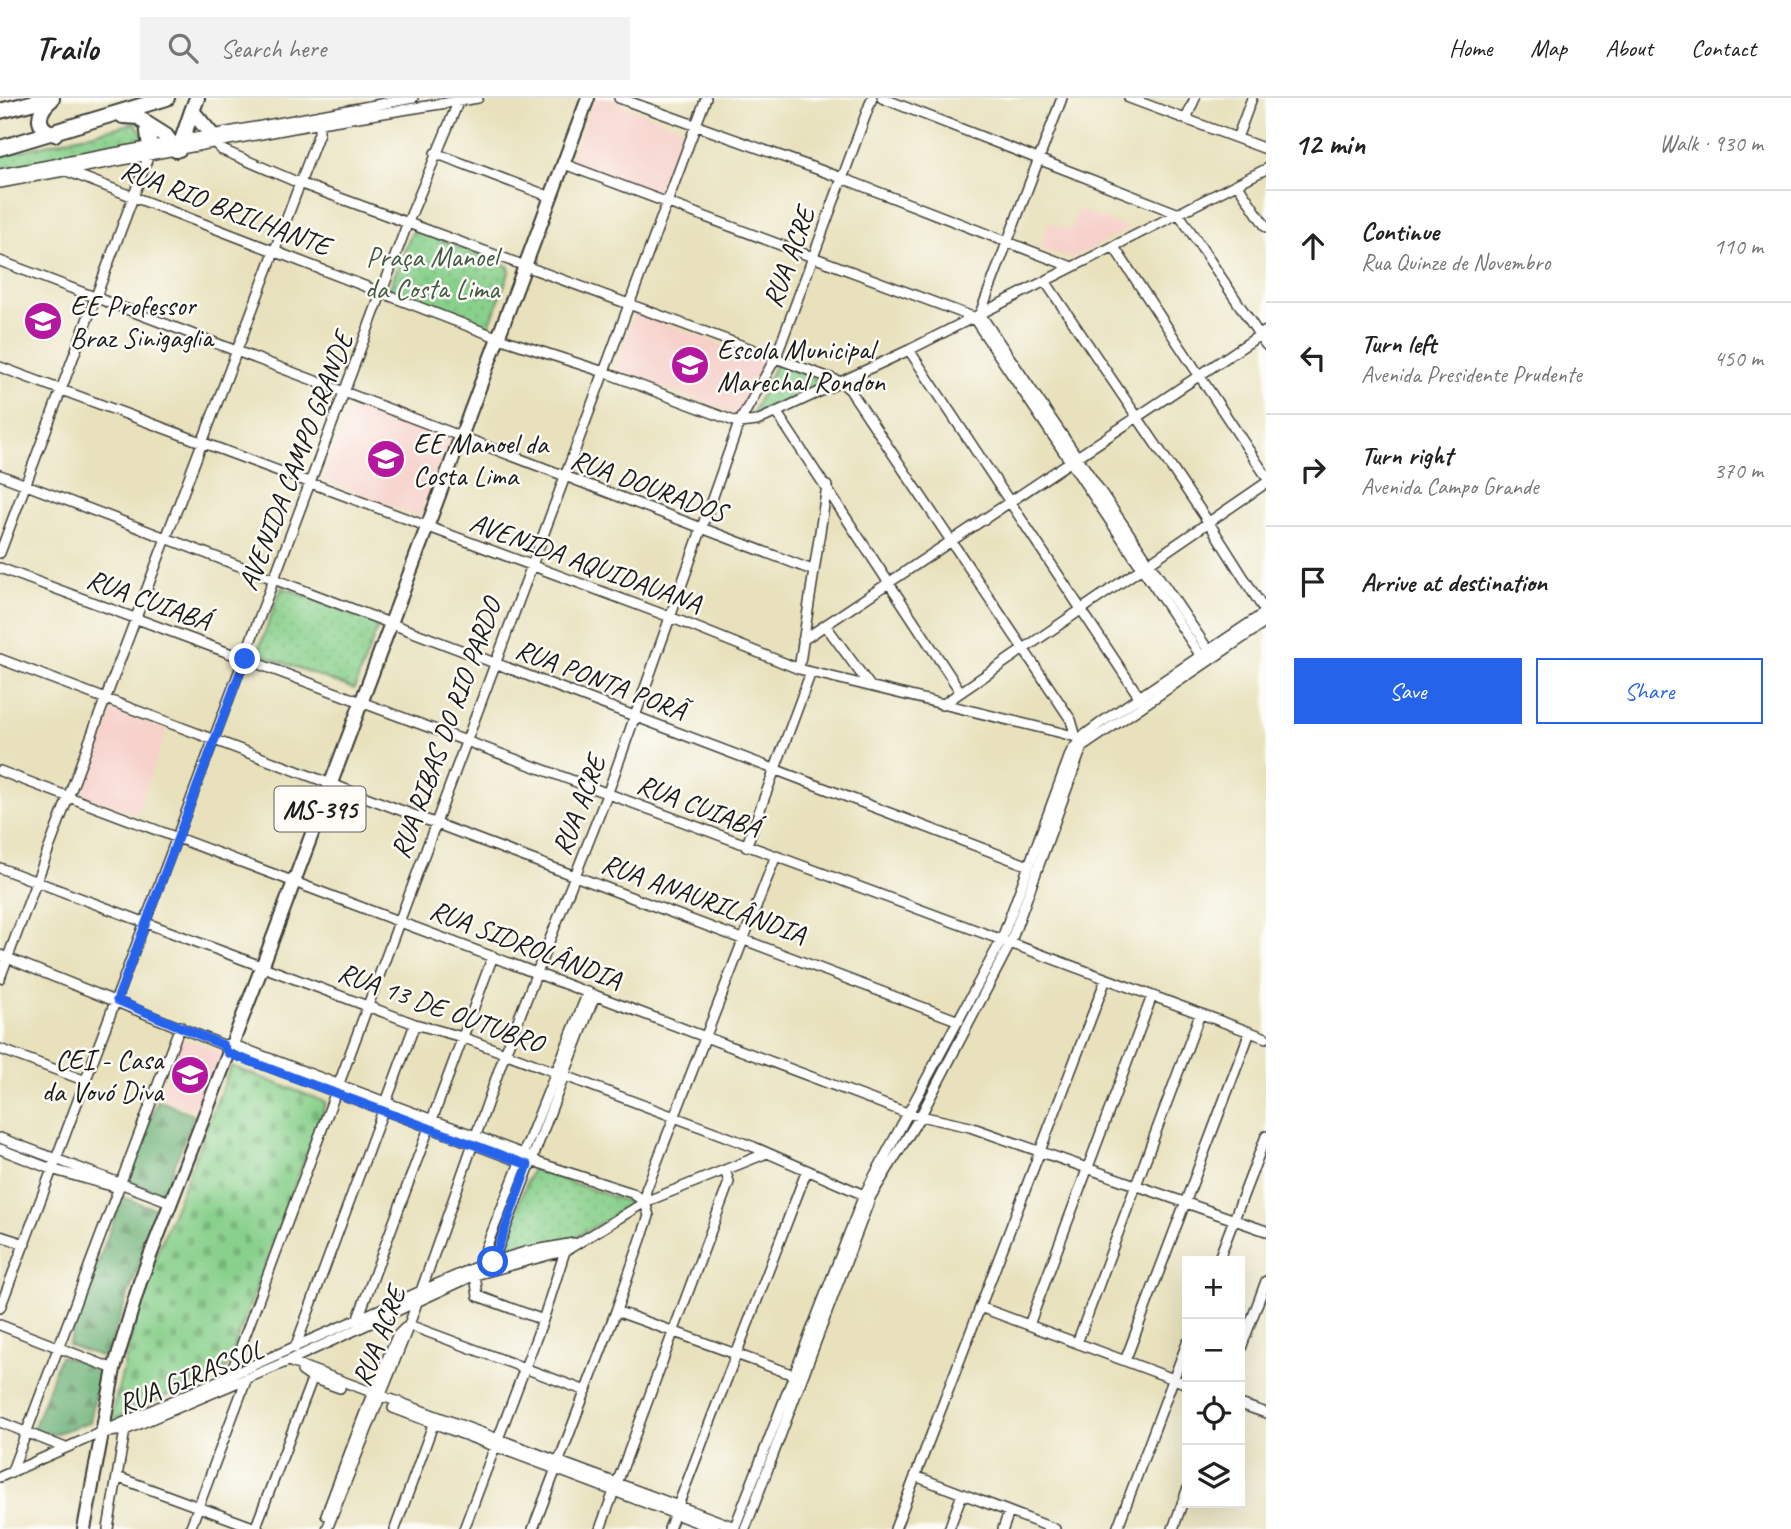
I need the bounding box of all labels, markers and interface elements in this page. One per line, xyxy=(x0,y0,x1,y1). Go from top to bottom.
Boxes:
search box xyxy=(140,17,630,80)
text: Trailo xyxy=(35,27,98,69)
icon: search xyxy=(164,29,202,67)
text: Search here xyxy=(220,32,326,65)
text: Home xyxy=(1449,33,1492,63)
text: Map xyxy=(1530,33,1567,63)
text: About xyxy=(1605,33,1653,63)
text: Contact xyxy=(1691,33,1756,63)
text: 12 min xyxy=(1294,125,1365,163)
text: Walk · 930 m xyxy=(1659,129,1763,158)
street label: RUA RIO BRILHANTE xyxy=(116,152,338,265)
street label: RUA ACRE xyxy=(754,199,824,312)
text: Continue xyxy=(1361,215,1439,248)
icon: ahead xyxy=(1294,227,1332,265)
text: 110 m xyxy=(1714,232,1763,261)
park label: Praça Manoel da Costa Lima xyxy=(365,239,503,306)
text: Rua Quinze de Novembro xyxy=(1361,248,1550,277)
place label: EE Professor Braz Sinigaglia xyxy=(70,288,215,355)
school or university icon: EE Professor Braz Sinigaglia xyxy=(22,300,64,342)
street label: AVENIDA CAMPO GRANDE xyxy=(230,324,362,595)
text: Turn left xyxy=(1361,327,1436,360)
place label: Escola Municipal Marechal Rondon xyxy=(717,332,886,399)
icon: left xyxy=(1294,339,1332,377)
school or university icon: Escola Municipal Marechal Rondon xyxy=(669,344,711,386)
text: 450 m xyxy=(1714,344,1763,373)
text: Avenida Presidente Prudente xyxy=(1361,360,1582,389)
place label: EE Manoel da Costa Lima xyxy=(413,426,550,493)
school or university icon: EE Manoel da Costa Lima xyxy=(365,438,407,480)
text: Turn right xyxy=(1361,439,1452,472)
street label: RUA DOURADOS xyxy=(566,441,735,531)
icon: right xyxy=(1294,451,1332,489)
text: 370 m xyxy=(1714,456,1763,485)
text: Avenida Campo Grande xyxy=(1361,472,1538,501)
street label: AVENIDA AQUIDAUANA xyxy=(465,504,707,621)
street label: RUA CUIABÁ xyxy=(82,561,219,639)
icon: arrive xyxy=(1294,563,1332,601)
text: Arrive at destination xyxy=(1361,566,1547,599)
street label: RUA RIBAS DO RIO PARDO xyxy=(382,590,510,863)
street label: RUA PONTA PORÃ xyxy=(511,631,695,730)
route end xyxy=(229,643,260,674)
button: Save xyxy=(1294,658,1522,724)
button: Share xyxy=(1536,658,1763,724)
street label: RUA ACRE xyxy=(544,748,615,860)
street label: RUA CUIABÁ xyxy=(632,766,769,846)
road number: MS-395 xyxy=(274,786,366,832)
street label: RUA ANAURILÂNDIA xyxy=(597,845,811,952)
street label: RUA SIDROLÂNDIA xyxy=(425,892,627,997)
street label: RUA 13 DE OUTUBRO xyxy=(333,954,551,1062)
place label: CEI - Casa da Vovó Diva xyxy=(42,1042,165,1109)
school or university icon: CEI - Casa da Vovó Diva xyxy=(169,1054,211,1096)
route start xyxy=(477,1246,508,1277)
map controls xyxy=(1182,1256,1245,1508)
button: + xyxy=(1182,1256,1245,1319)
street label: RUA ACRE xyxy=(344,1279,415,1391)
button: − xyxy=(1182,1319,1245,1382)
street label: RUA GIRASSOL xyxy=(112,1331,269,1421)
button: locate xyxy=(1182,1382,1245,1445)
button: layers xyxy=(1182,1445,1245,1508)

